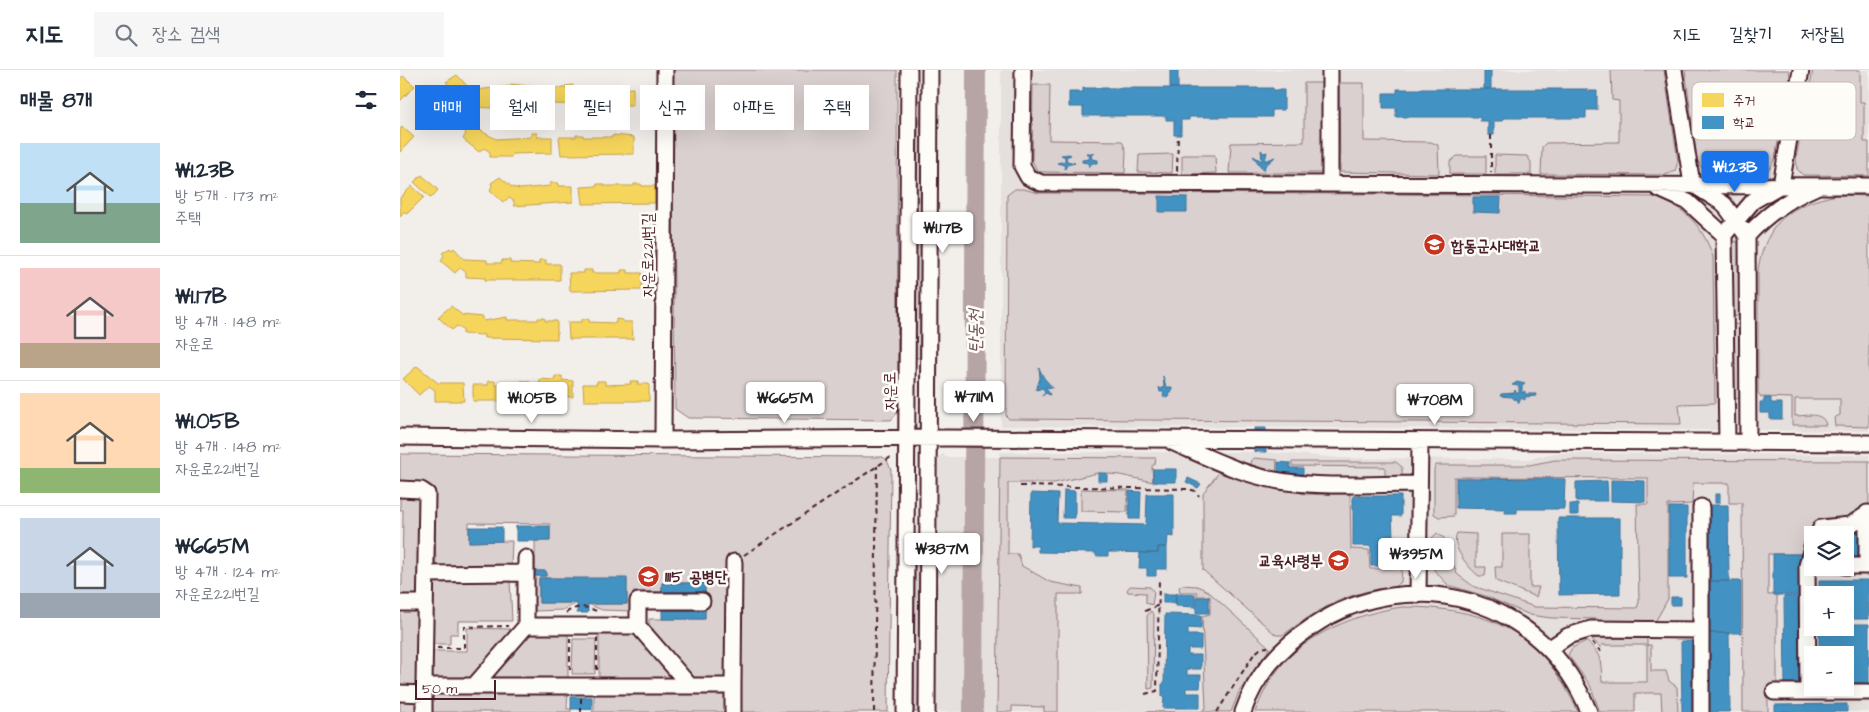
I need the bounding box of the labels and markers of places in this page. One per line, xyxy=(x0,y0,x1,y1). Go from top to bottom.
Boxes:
pin: ₩1.23B xyxy=(1694,150,1776,193)
pin: ₩1.17B xyxy=(902,212,984,254)
school or university icon: 합동군사대학교 xyxy=(1423,233,1447,257)
place label: 합동군사대학교 xyxy=(1450,235,1541,257)
pin: ₩711M xyxy=(939,380,1009,423)
pin: ₩1.05B xyxy=(491,382,573,424)
pin: ₩665M xyxy=(750,382,820,424)
pin: ₩708M xyxy=(1400,384,1470,426)
pin: ₩387M xyxy=(907,532,977,575)
pin: ₩395M xyxy=(1381,538,1451,580)
school or university icon: 교육사령부 xyxy=(1327,548,1351,572)
place label: 교육사령부 xyxy=(1259,550,1323,572)
school or university icon: 1115 공병단 xyxy=(637,564,661,588)
place label: 1115 공병단 xyxy=(665,566,728,588)

